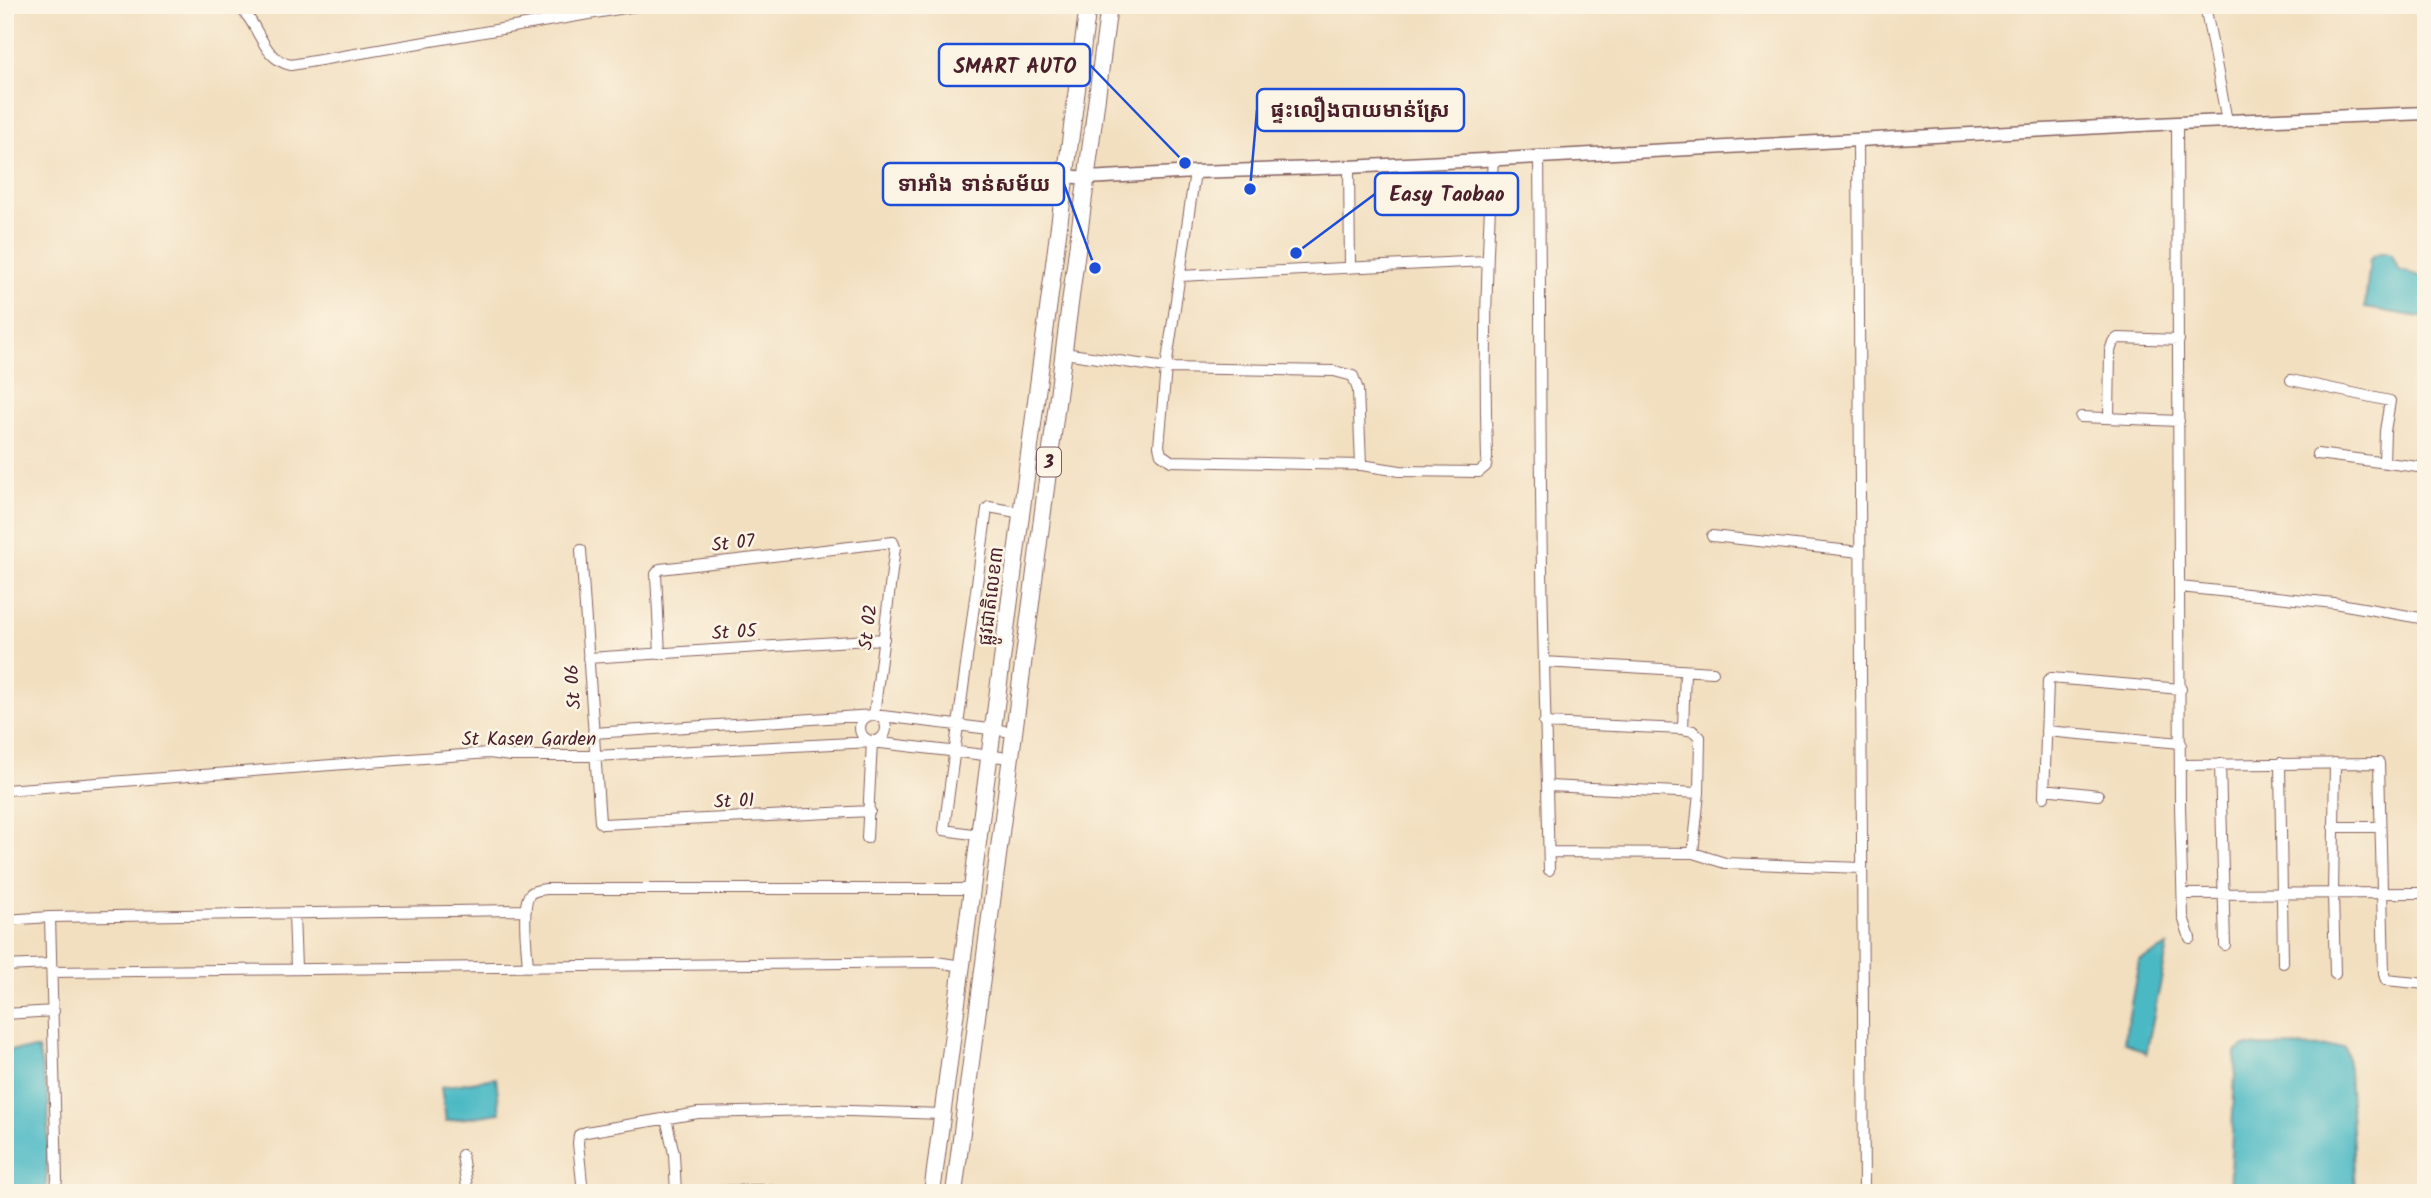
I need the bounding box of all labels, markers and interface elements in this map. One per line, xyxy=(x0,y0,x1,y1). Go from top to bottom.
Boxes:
callout: SMART AUTO xyxy=(939,44,1090,86)
text: SMART AUTO xyxy=(954,51,1076,84)
callout: ផ្ទះលឿងបាយមាន់ស្រែ xyxy=(1257,89,1464,131)
text: ផ្ទះលឿងបាយមាន់ស្រែ xyxy=(1270,95,1450,128)
callout: ទាអាំង ទាន់សម័យ xyxy=(883,163,1064,205)
text: ទាអាំង ទាន់សម័យ xyxy=(898,169,1050,202)
callout: Easy Taobao xyxy=(1375,173,1518,215)
text: Easy Taobao xyxy=(1390,179,1505,212)
road number: 3 xyxy=(1037,448,1061,476)
street label: St 07 xyxy=(710,527,758,561)
street label: ផ្លូវជាតិលេខ៣ xyxy=(971,545,1014,647)
street label: St 02 xyxy=(851,603,887,652)
street label: St 05 xyxy=(711,616,759,650)
street label: St 06 xyxy=(557,663,591,710)
street label: St Kasen Garden xyxy=(462,725,596,755)
street label: St 01 xyxy=(713,786,755,818)

